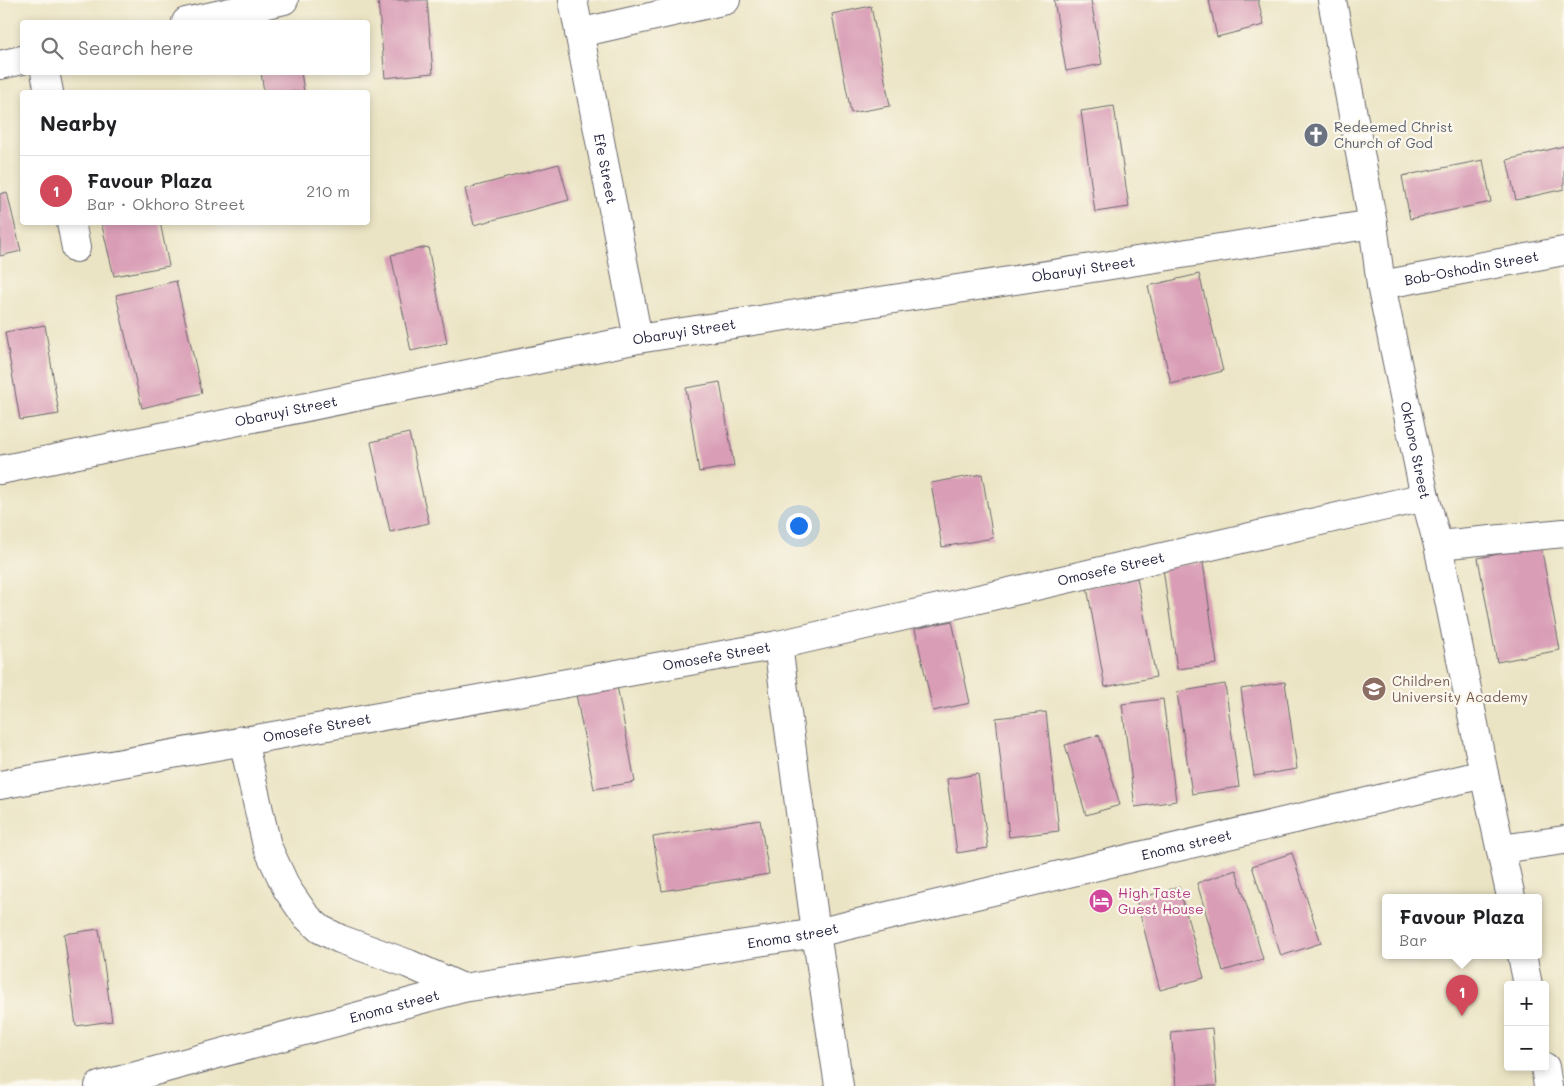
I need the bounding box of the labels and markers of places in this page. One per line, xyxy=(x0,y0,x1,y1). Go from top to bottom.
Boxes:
place label: Redeemed Christ Church of God xyxy=(1334,117,1453,152)
church icon: Redeemed Christ Church of God xyxy=(1303,122,1329,148)
place label: Children University Academy xyxy=(1392,671,1528,706)
school or university icon: Children University Academy xyxy=(1361,676,1387,702)
place label: High Taste Guest House xyxy=(1118,883,1204,918)
hotel icon: High Taste Guest House xyxy=(1088,888,1114,914)
pin: 1 xyxy=(1446,975,1478,1016)

